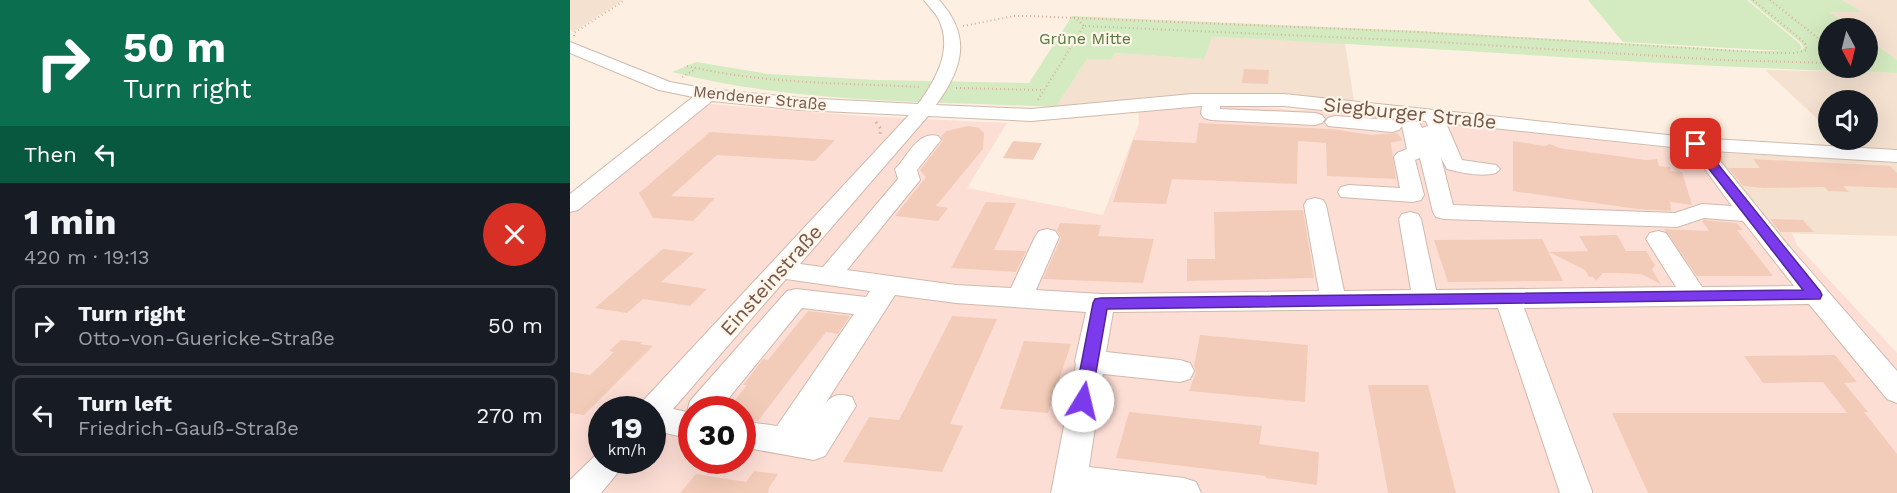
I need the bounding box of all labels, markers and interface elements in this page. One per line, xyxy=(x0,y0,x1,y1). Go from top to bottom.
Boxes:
north arrow xyxy=(1818,18,1878,78)
map controls xyxy=(1818,18,1878,150)
text: 50 m xyxy=(123,23,226,72)
icon: right xyxy=(24,24,102,102)
park label: Grüne Mitte xyxy=(1039,29,1131,48)
text: Turn right xyxy=(123,73,252,105)
street label: Mendener Straße xyxy=(692,82,828,114)
button: sound xyxy=(1818,90,1878,150)
street label: Siegburger Straße xyxy=(1322,92,1498,134)
pin xyxy=(1670,118,1721,169)
icon: arrive xyxy=(1679,127,1712,160)
icon: left xyxy=(89,138,122,171)
text: Then xyxy=(24,142,77,167)
text: 1 min xyxy=(24,201,116,243)
button: close xyxy=(483,203,546,266)
street label: Einsteinstraße xyxy=(715,220,827,340)
text: 420 m · 19:13 xyxy=(24,245,149,269)
text: Turn right xyxy=(78,301,185,326)
icon: right xyxy=(27,309,60,342)
text: 50 m xyxy=(488,313,543,338)
text: Otto-von-Guericke-Straße xyxy=(78,326,335,350)
position arrow xyxy=(1051,369,1115,433)
text: Turn left xyxy=(78,391,172,416)
speed limit sign: 30 xyxy=(678,396,756,474)
icon: left xyxy=(27,399,60,432)
text: 270 m xyxy=(477,403,543,428)
text: 19 xyxy=(611,410,643,445)
text: Friedrich-Gauß-Straße xyxy=(78,416,299,440)
text: km/h xyxy=(608,441,646,459)

